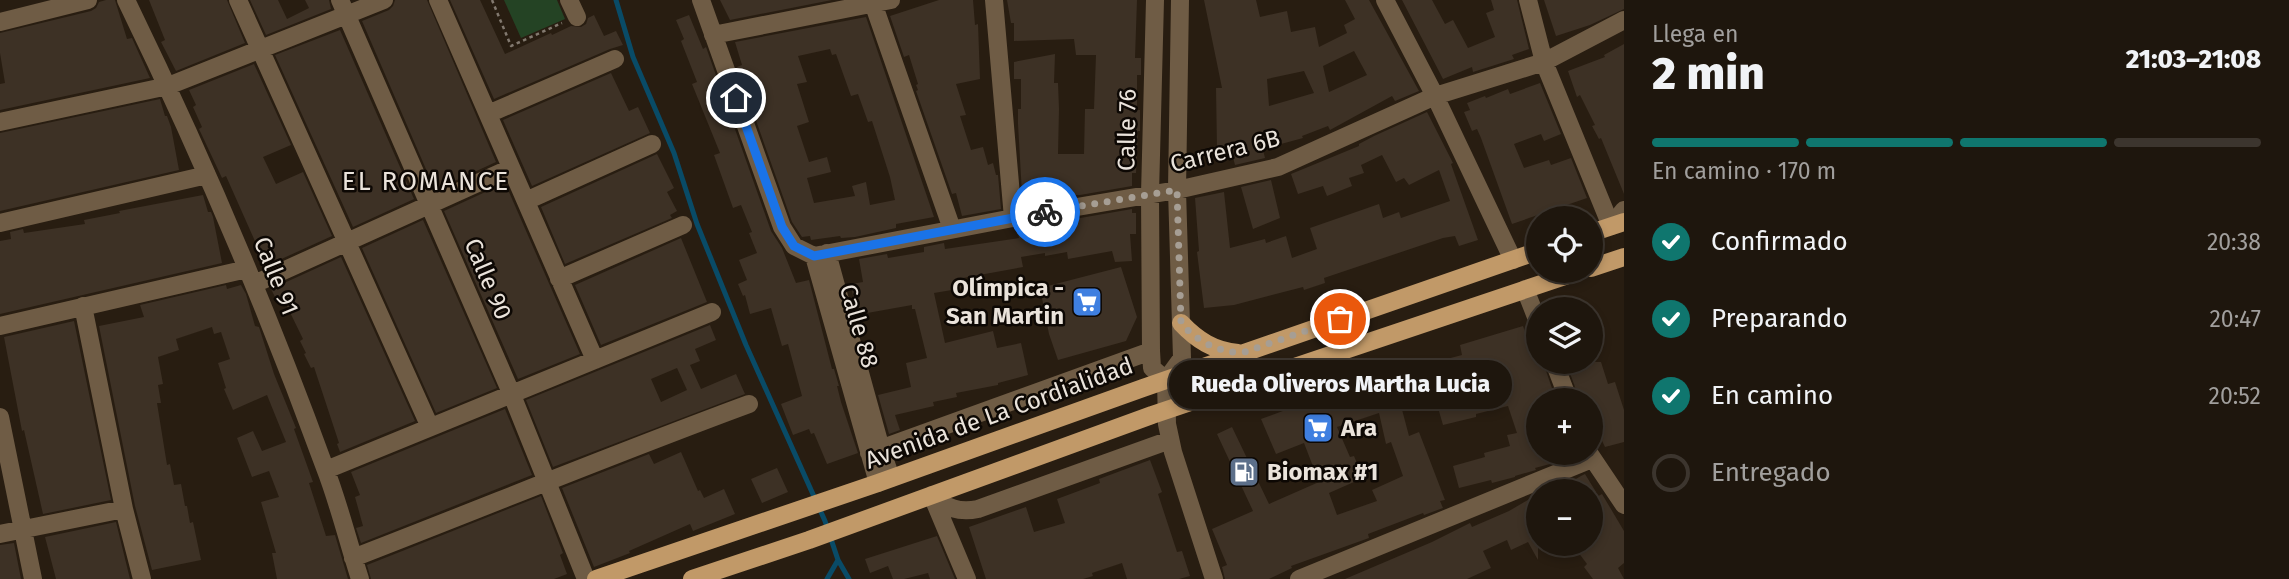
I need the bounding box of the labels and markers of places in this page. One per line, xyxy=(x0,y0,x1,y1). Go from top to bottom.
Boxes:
pin xyxy=(706,68,766,128)
place label: Olímpica - San Martin xyxy=(946,274,1064,330)
supermarket icon: Olímpica - San Martin xyxy=(1070,285,1104,319)
pin xyxy=(1310,289,1370,349)
callout: Rueda Oliveros Martha Lucia xyxy=(1168,361,1512,410)
supermarket icon: Ara xyxy=(1301,411,1335,445)
place label: Ara xyxy=(1340,414,1377,442)
fuel station icon: Biomax #1 xyxy=(1227,455,1261,489)
place label: Biomax #1 xyxy=(1267,458,1379,486)

